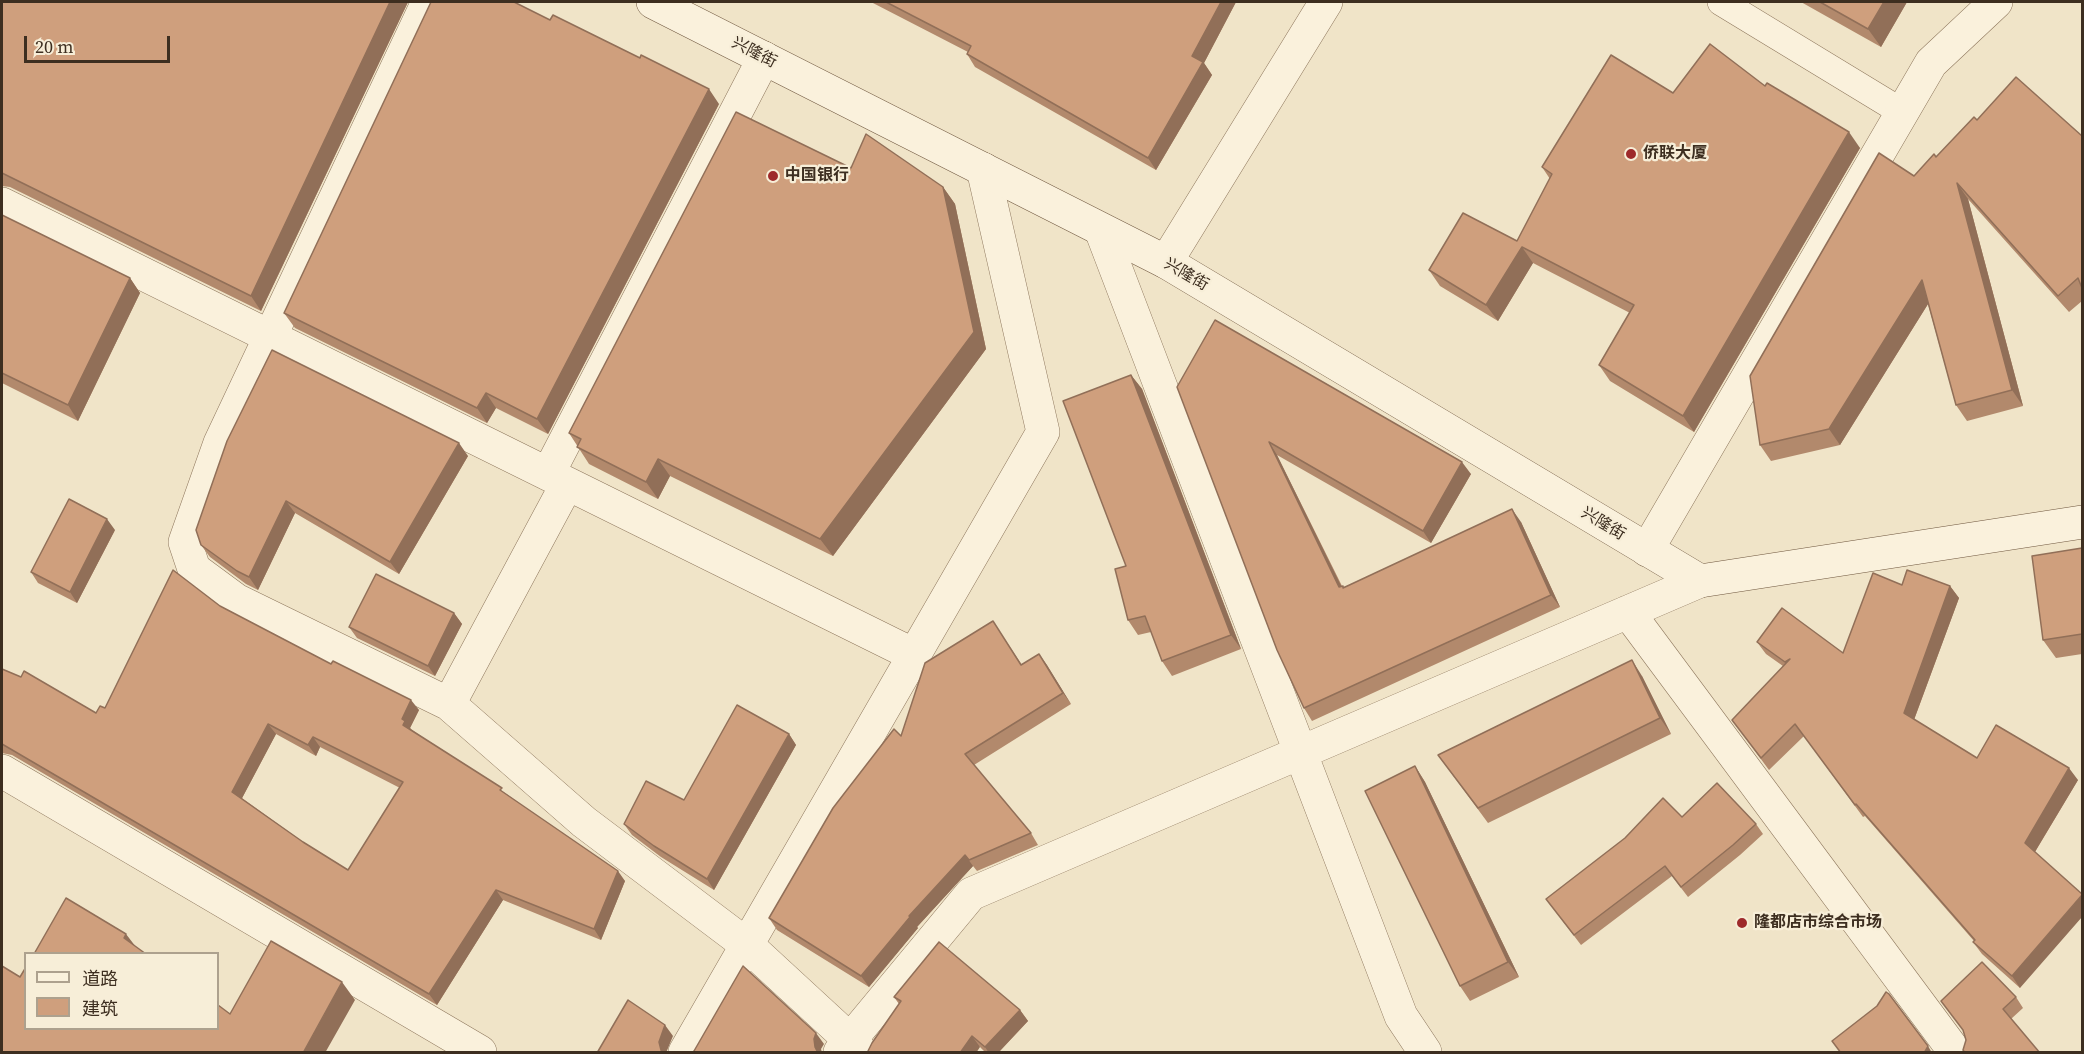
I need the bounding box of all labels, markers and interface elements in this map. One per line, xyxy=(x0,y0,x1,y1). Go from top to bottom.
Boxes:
scale bar xyxy=(27,24,172,62)
text: 20 m xyxy=(35,34,73,59)
street label: 兴隆街 xyxy=(728,34,780,72)
place label: 侨联大厦 xyxy=(1643,144,1707,164)
marker: 侨联大厦 xyxy=(1624,147,1638,161)
place label: 中国银行 xyxy=(785,166,849,186)
marker: 中国银行 xyxy=(766,169,780,183)
street label: 兴隆街 xyxy=(1160,255,1212,295)
street label: 兴隆街 xyxy=(1577,503,1629,545)
place label: 隆都店市综合市场 xyxy=(1754,913,1882,933)
marker: 隆都店市综合市场 xyxy=(1735,916,1749,930)
legend xyxy=(24,952,219,1030)
text: 道路 xyxy=(82,966,118,991)
text: 建筑 xyxy=(82,996,118,1021)

